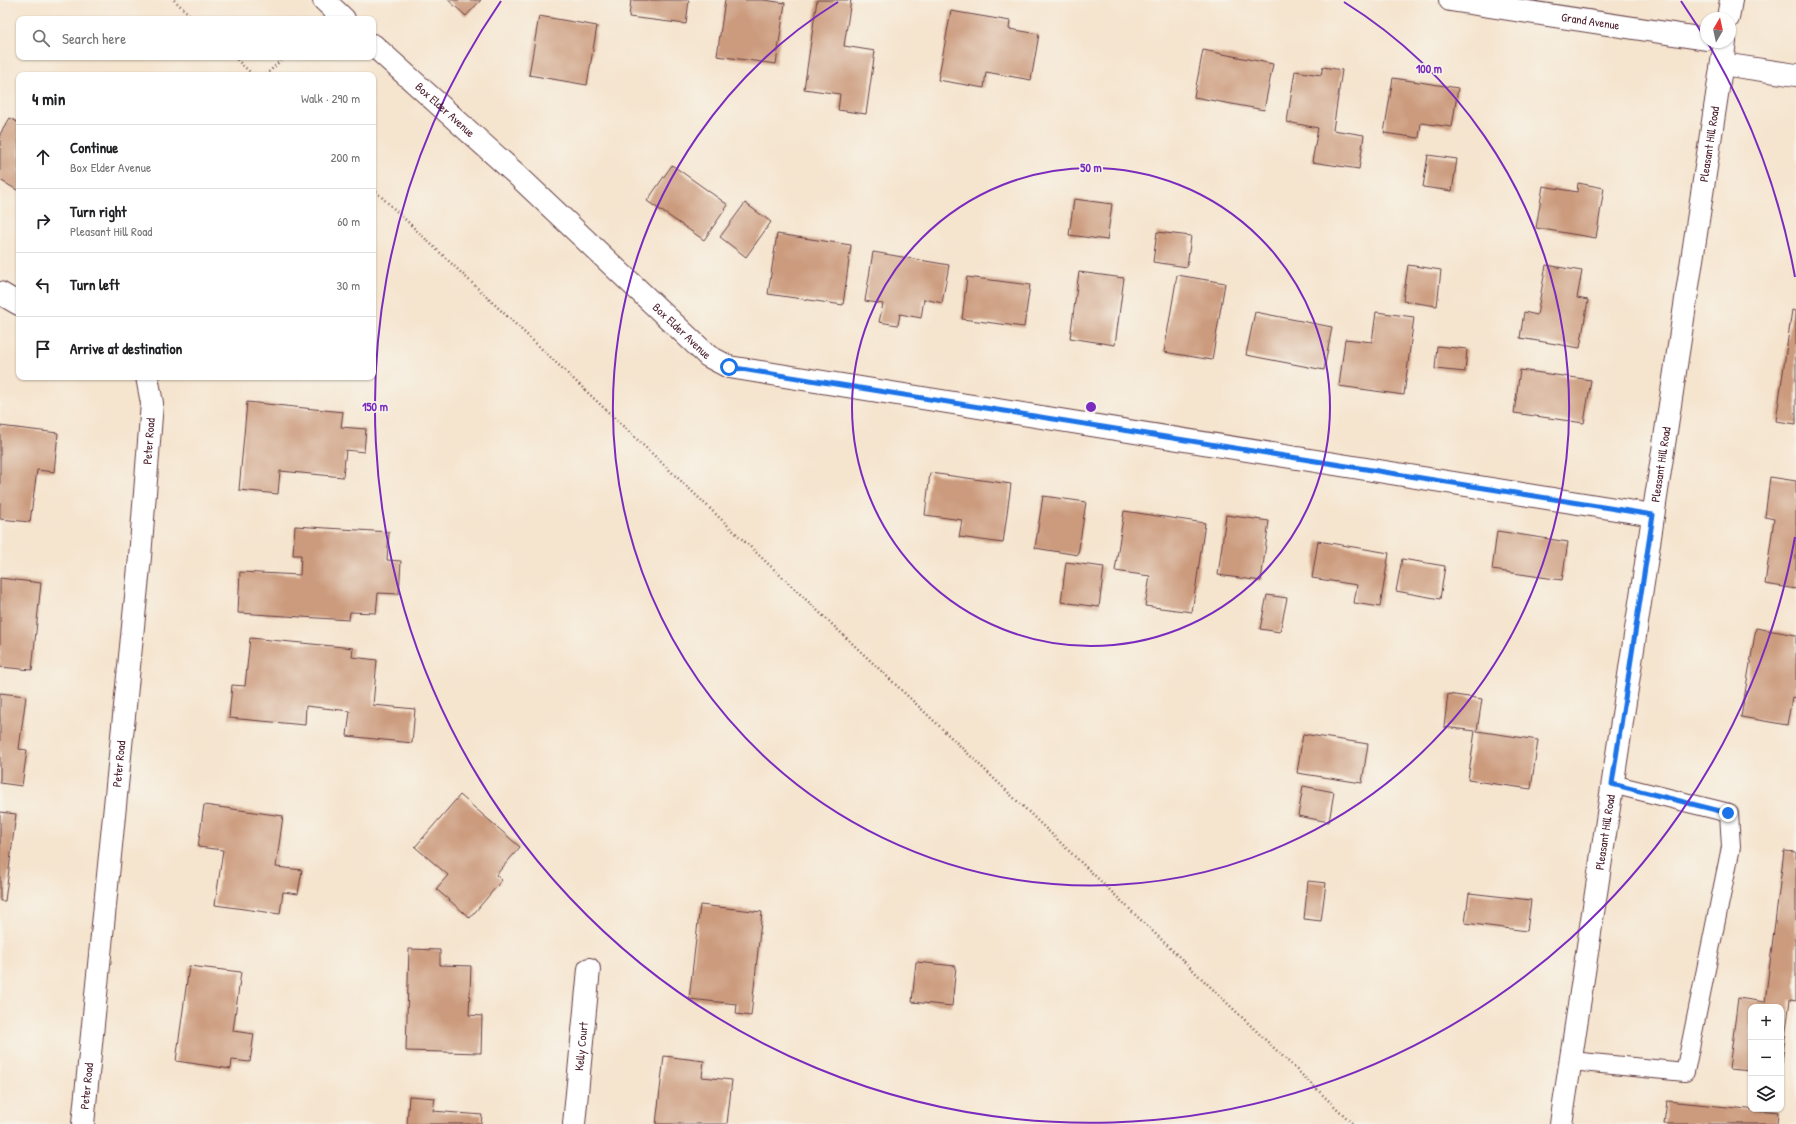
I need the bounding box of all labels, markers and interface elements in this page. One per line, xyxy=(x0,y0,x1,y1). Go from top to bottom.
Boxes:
street label: Grand Avenue xyxy=(1560,8,1621,34)
north arrow xyxy=(1700,12,1736,48)
search box xyxy=(16,16,376,60)
icon: search xyxy=(30,27,52,49)
text: Search here xyxy=(62,28,126,49)
text: 100 m xyxy=(1416,60,1442,77)
street label: Box Elder Avenue xyxy=(412,78,479,141)
text: 4 min xyxy=(32,87,65,110)
text: Walk · 290 m xyxy=(301,89,360,107)
street label: Pleasant Hill Road xyxy=(1695,105,1723,183)
text: Continue xyxy=(70,137,118,158)
icon: ahead xyxy=(32,146,54,168)
text: 200 m xyxy=(330,148,360,166)
text: Box Elder Avenue xyxy=(70,158,151,176)
text: 50 m xyxy=(1080,159,1102,176)
text: Turn right xyxy=(70,201,126,222)
icon: right xyxy=(32,210,54,232)
text: 60 m xyxy=(337,212,360,230)
text: Pleasant Hill Road xyxy=(70,222,152,240)
icon: left xyxy=(32,274,54,296)
text: Turn left xyxy=(70,274,120,295)
text: 30 m xyxy=(337,276,360,294)
street label: Box Elder Avenue xyxy=(649,299,715,363)
icon: arrive xyxy=(32,338,54,360)
text: Arrive at destination xyxy=(70,338,182,359)
route start xyxy=(720,358,738,376)
text: 150 m xyxy=(362,398,388,415)
centre of rings xyxy=(1084,400,1098,414)
street label: Peter Road xyxy=(138,417,159,465)
street label: Pleasant Hill Road xyxy=(1646,425,1675,503)
street label: Peter Road xyxy=(108,739,130,788)
street label: Pleasant Hill Road xyxy=(1591,793,1619,871)
route end xyxy=(1719,804,1737,822)
map controls xyxy=(1748,1004,1784,1112)
button: + xyxy=(1748,1004,1784,1040)
street label: Kelly Court xyxy=(570,1020,592,1072)
button: − xyxy=(1748,1040,1784,1076)
street label: Peter Road xyxy=(76,1062,97,1110)
button: layers xyxy=(1748,1076,1784,1112)

